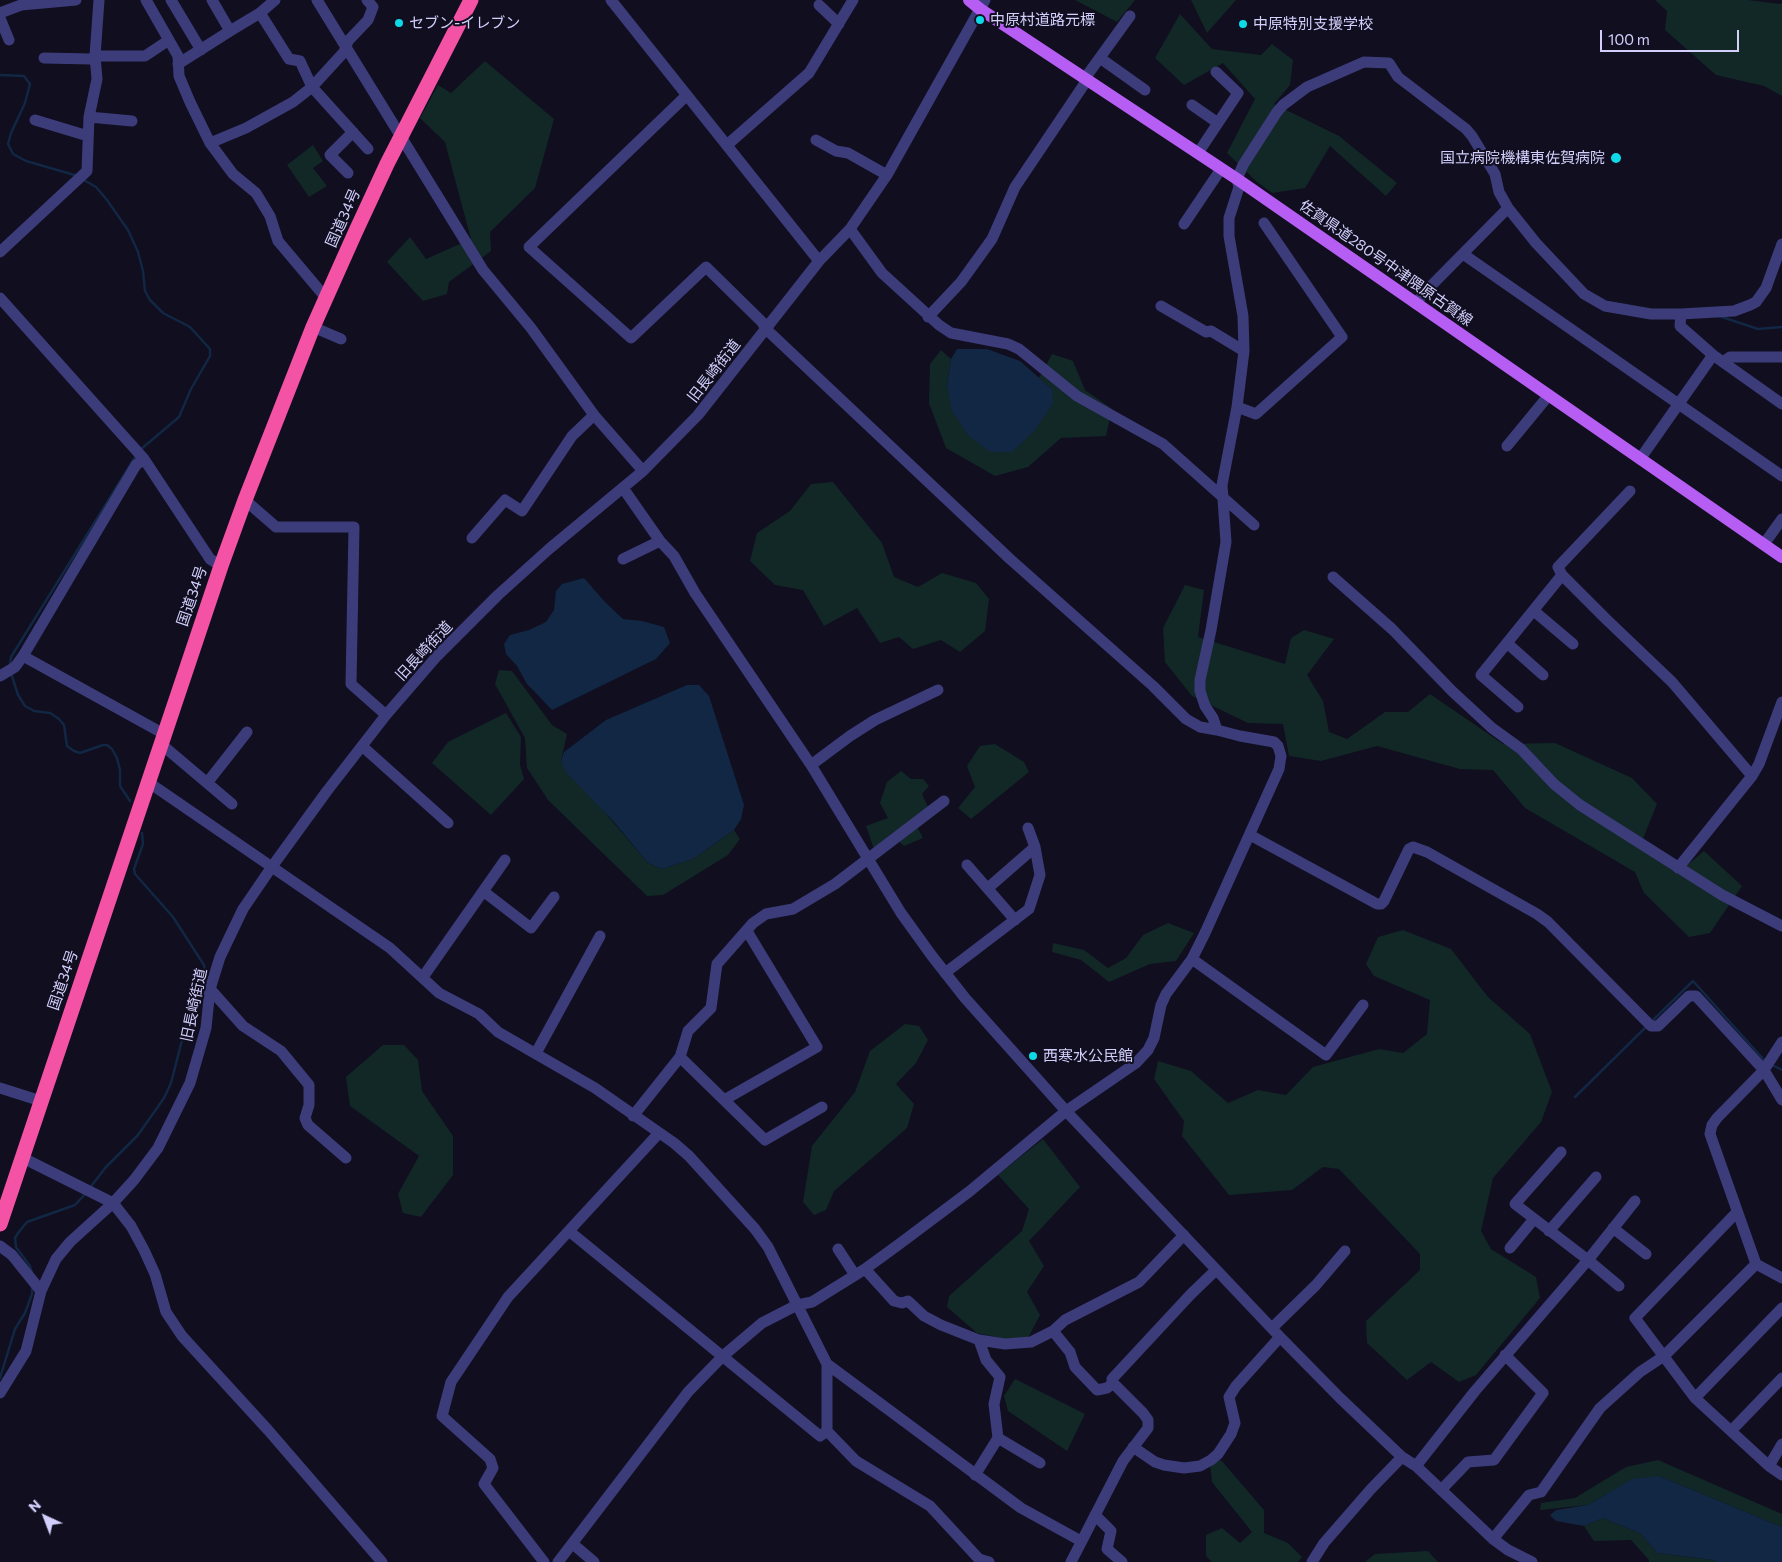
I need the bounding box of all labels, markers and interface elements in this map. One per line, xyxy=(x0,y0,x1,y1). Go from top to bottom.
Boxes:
place label: 中原村道路元標 xyxy=(990,11,1095,29)
place label: セブン-イレブン xyxy=(409,14,520,32)
marker: 中原村道路元標 xyxy=(974,14,986,26)
place label: 中原特別支援学校 xyxy=(1253,15,1373,33)
marker: セブン-イレブン xyxy=(393,17,405,29)
marker: 中原特別支援学校 xyxy=(1237,18,1249,30)
scale bar xyxy=(1602,20,1741,52)
text: 100 m xyxy=(1608,30,1650,48)
place label: 国立病院機構東佐賀病院 xyxy=(1440,149,1605,167)
marker: 国立病院機構東佐賀病院 xyxy=(1609,151,1623,165)
street label: 国道34号 xyxy=(322,186,364,250)
street label: 佐賀県道280号中津隈原古賀線 xyxy=(1296,196,1476,330)
street label: 旧長崎街道 xyxy=(684,336,744,406)
street label: 国道34号 xyxy=(173,563,211,629)
street label: 旧長崎街道 xyxy=(392,617,456,685)
street label: 国道34号 xyxy=(44,947,82,1013)
street label: 旧長崎街道 xyxy=(177,966,211,1044)
place label: 西寒水公民館 xyxy=(1043,1047,1133,1065)
marker: 西寒水公民館 xyxy=(1027,1050,1039,1062)
north arrow xyxy=(20,1492,70,1542)
text: N xyxy=(25,1496,44,1515)

